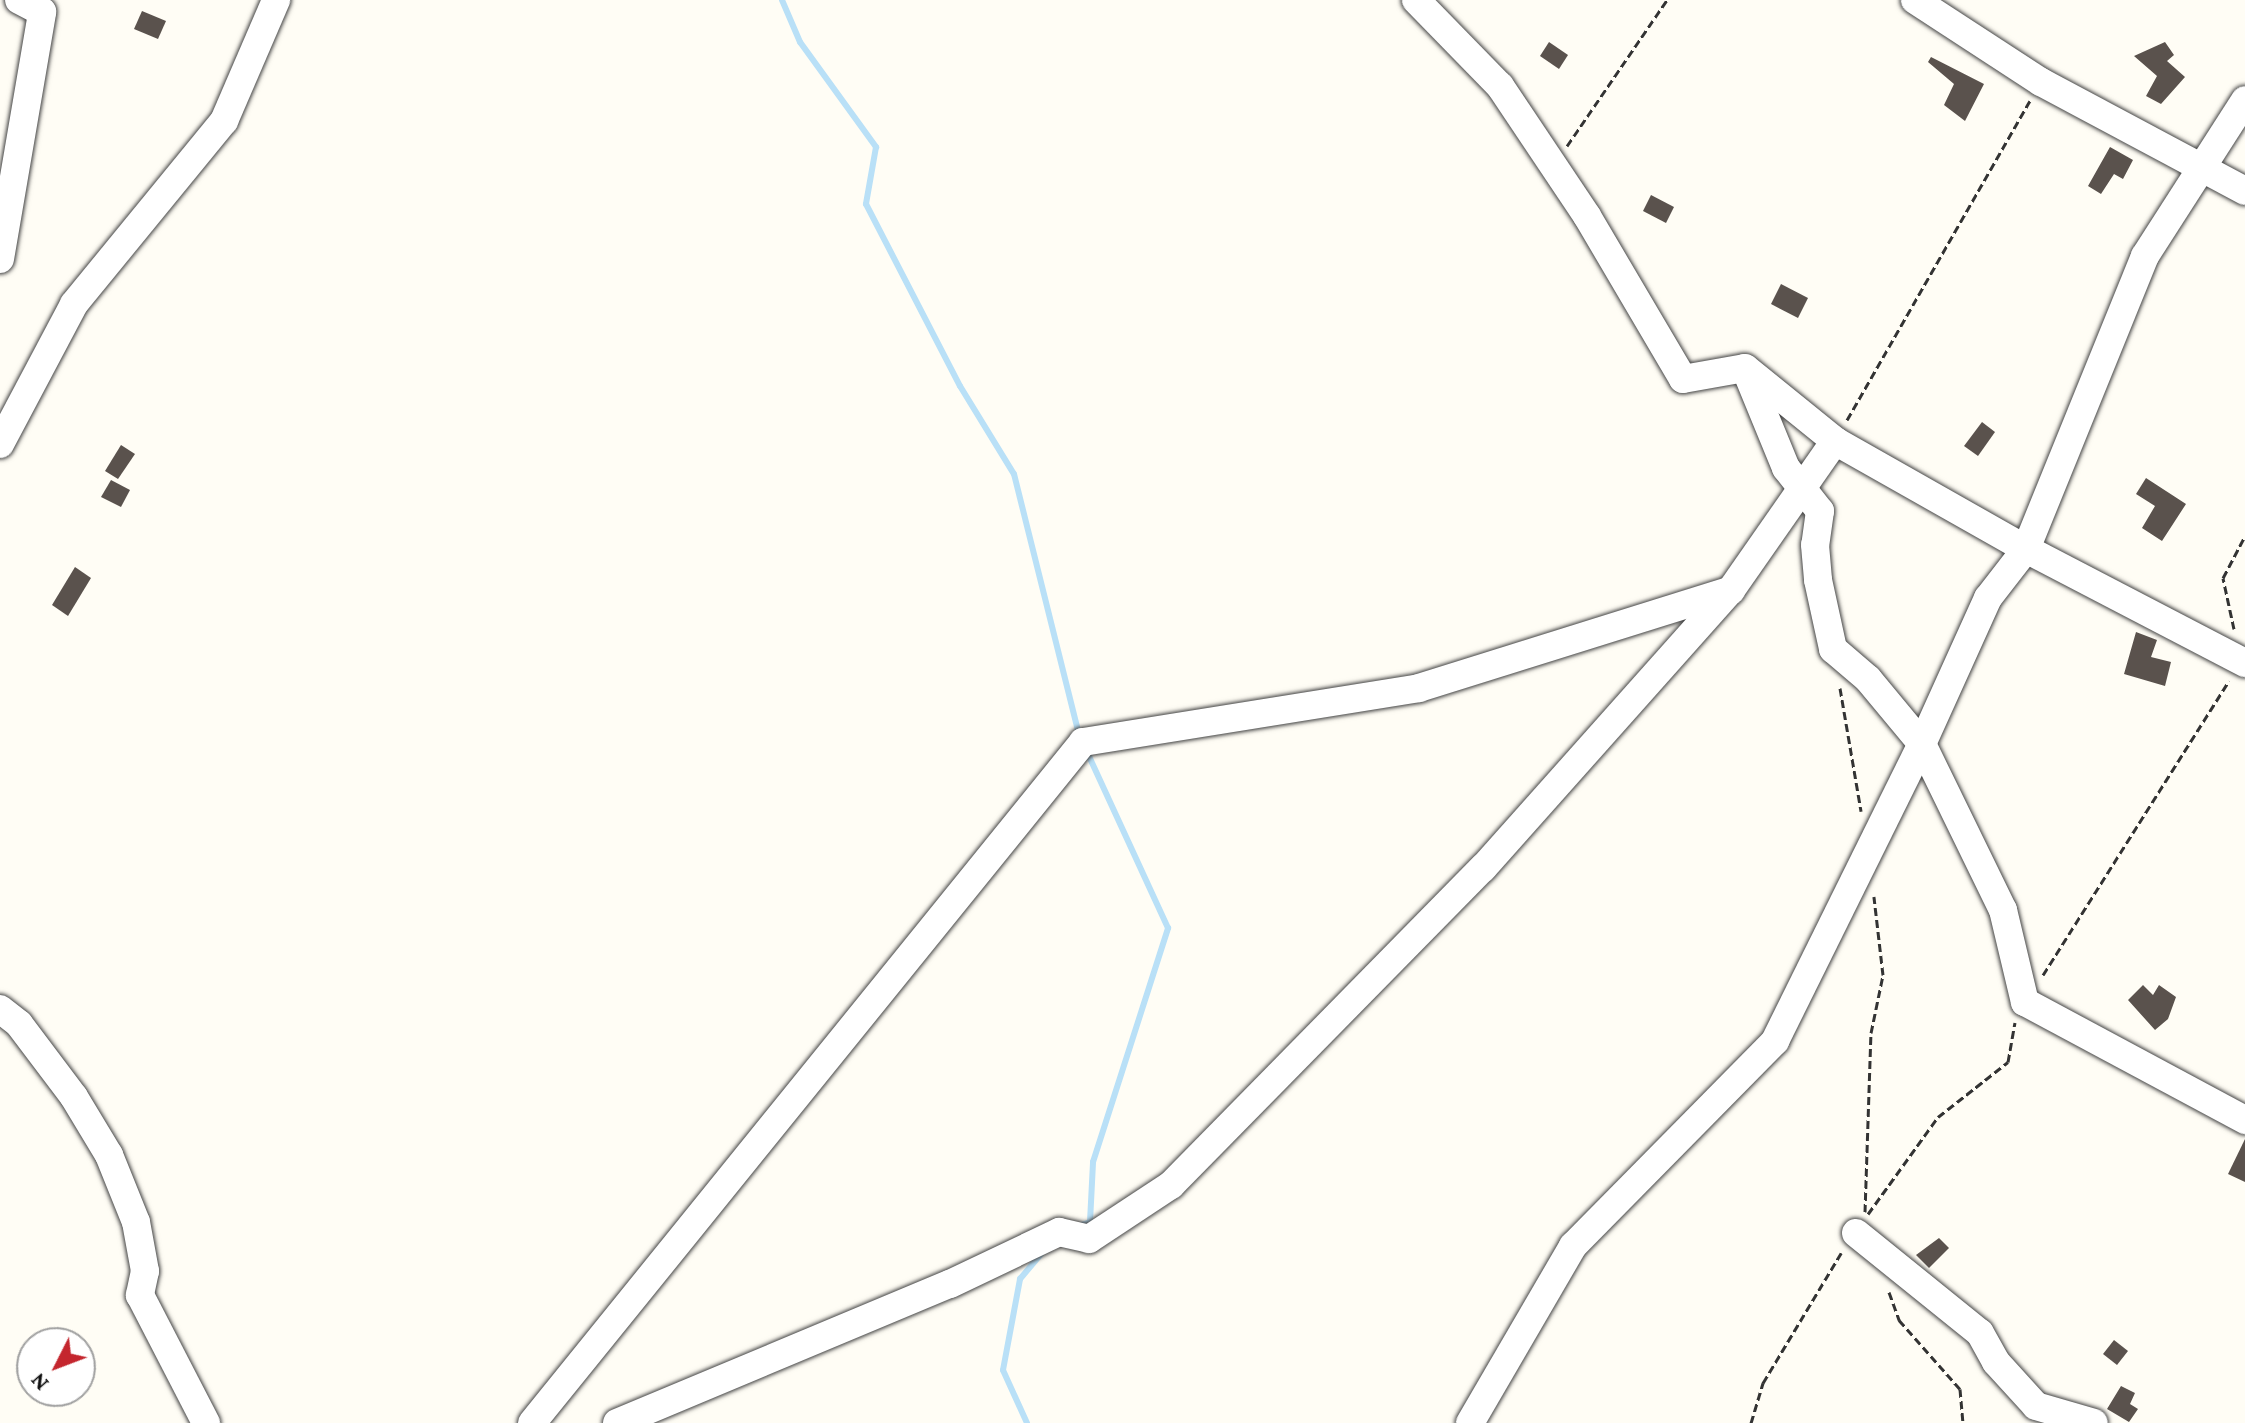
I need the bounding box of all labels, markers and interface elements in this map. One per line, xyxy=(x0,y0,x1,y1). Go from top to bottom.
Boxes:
north arrow xyxy=(16,1327,96,1407)
text: N xyxy=(25,1368,54,1396)

